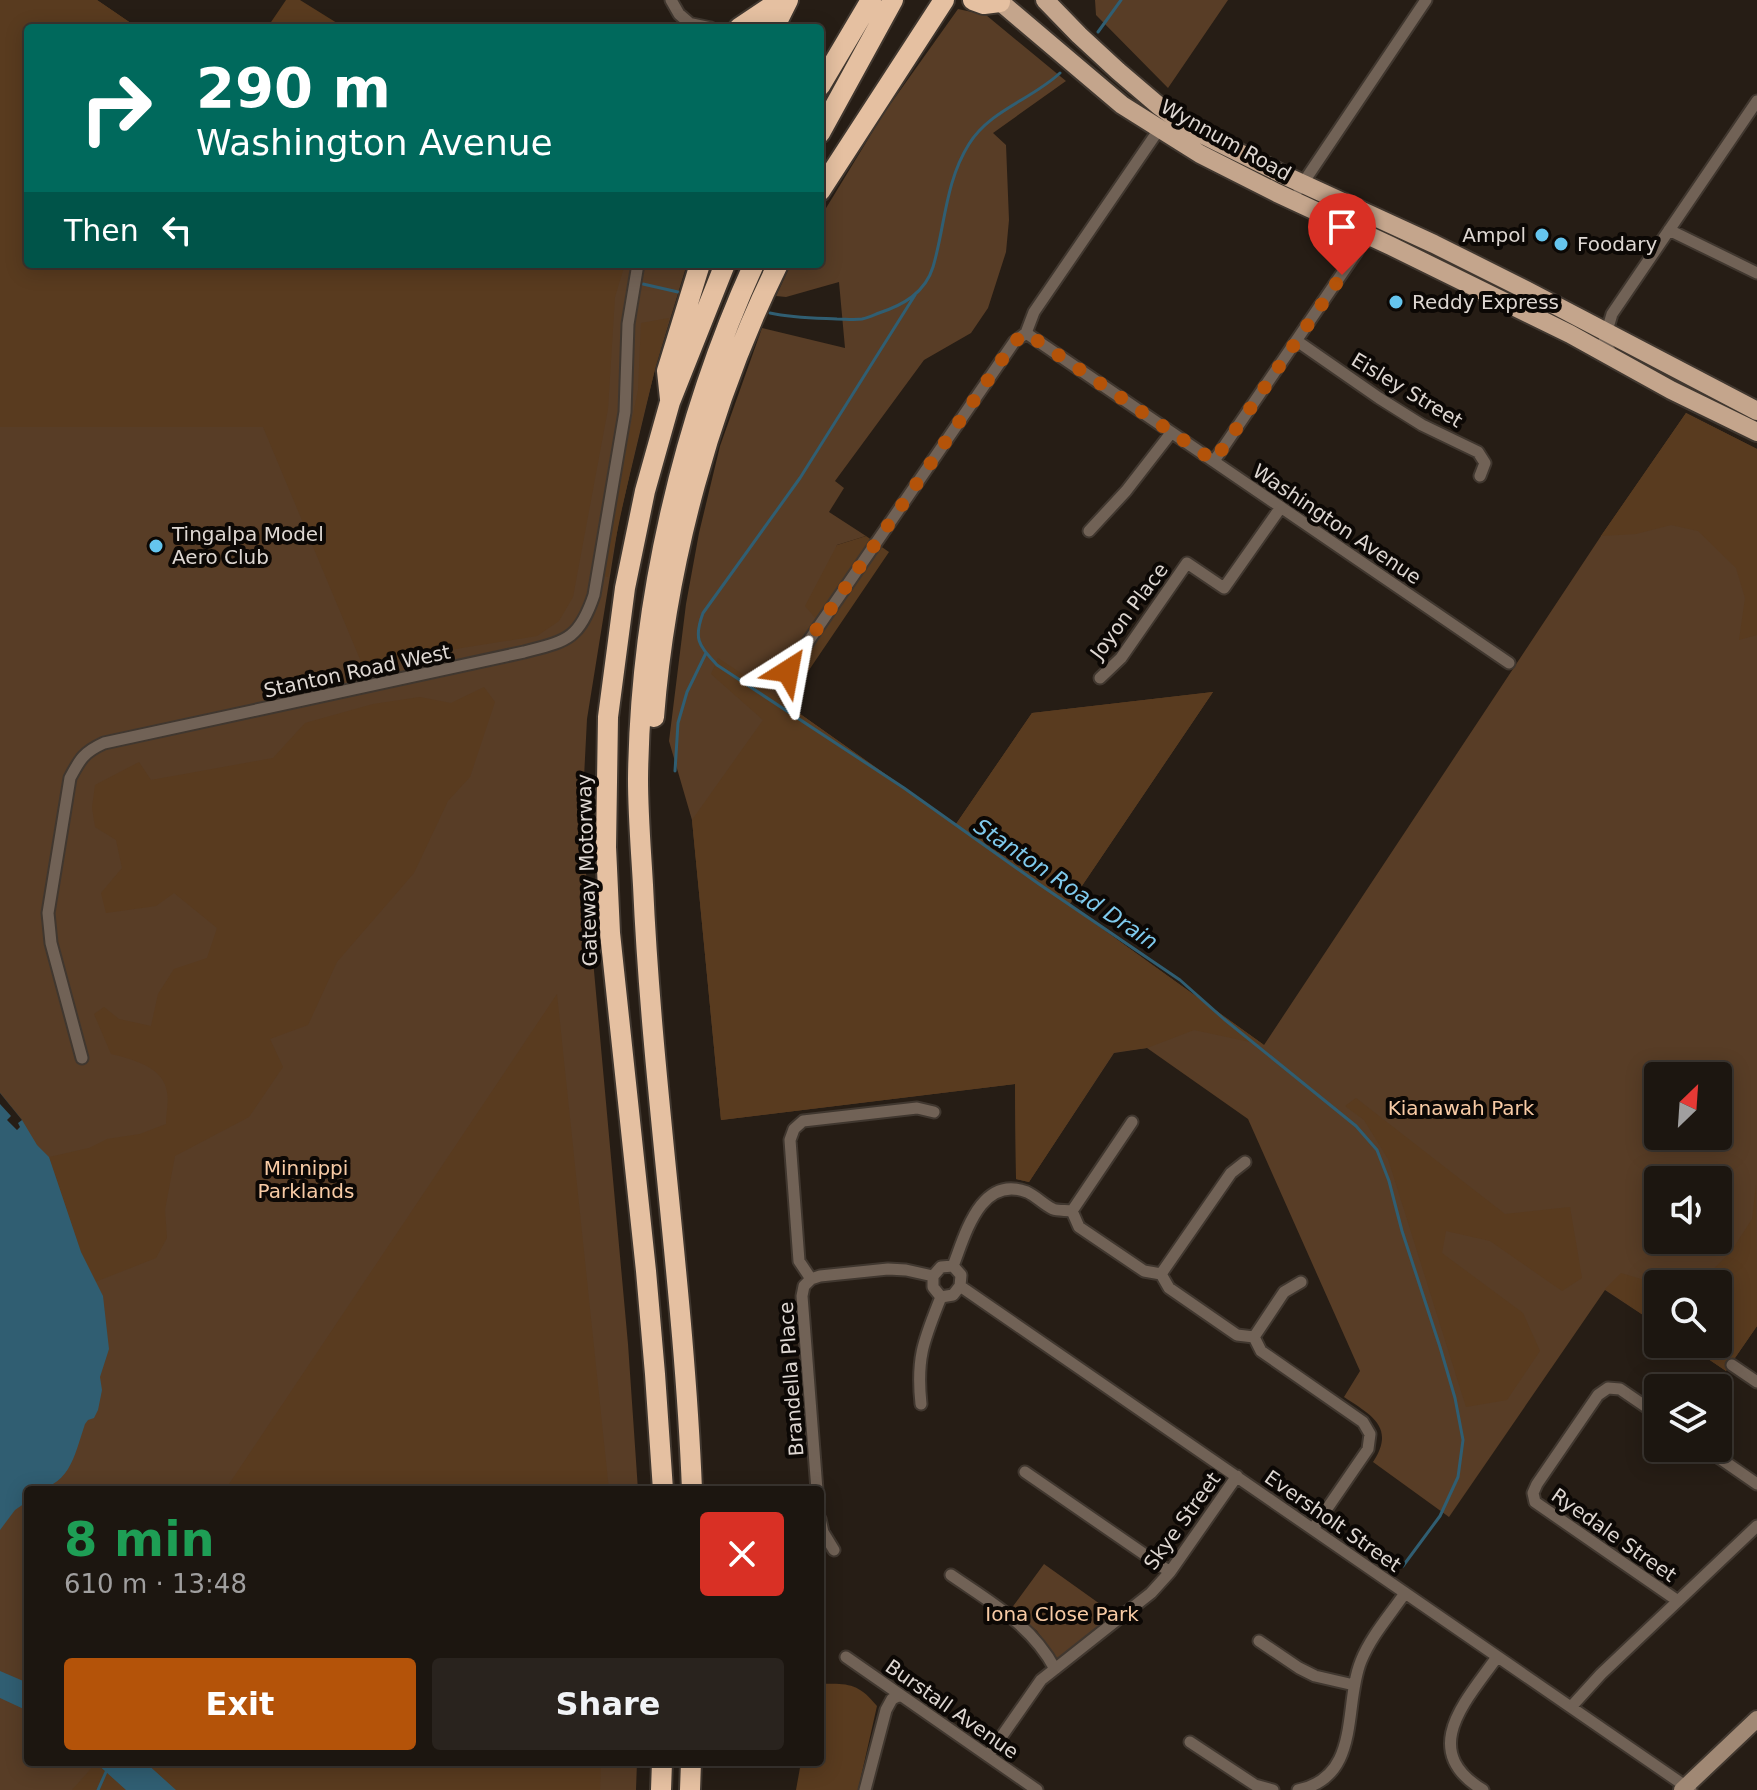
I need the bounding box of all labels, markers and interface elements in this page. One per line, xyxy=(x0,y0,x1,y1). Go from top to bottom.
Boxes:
text: 290 m xyxy=(196,55,391,120)
icon: right xyxy=(64,56,168,160)
street label: Wynnum Road xyxy=(1157,94,1295,186)
text: Washington Avenue xyxy=(196,122,553,163)
pin xyxy=(1308,193,1376,275)
icon: arrive xyxy=(1320,205,1364,249)
icon: left xyxy=(155,208,199,252)
text: Then xyxy=(64,213,139,248)
place label: Ampol xyxy=(1462,223,1526,247)
marker: Ampol xyxy=(1533,226,1551,244)
place label: Foodary xyxy=(1577,232,1657,256)
marker: Foodary xyxy=(1552,235,1570,253)
place label: Reddy Express xyxy=(1412,290,1559,314)
marker: Reddy Express xyxy=(1387,293,1405,311)
street label: Eisley Street xyxy=(1347,347,1467,433)
street label: Washington Avenue xyxy=(1248,459,1426,589)
place label: Tingalpa Model Aero Club xyxy=(171,522,324,569)
marker: Tingalpa Model Aero Club xyxy=(147,537,165,555)
street label: Joyon Place xyxy=(1084,558,1173,666)
position arrow xyxy=(746,629,830,713)
street label: Stanton Road West xyxy=(261,639,453,703)
street label: Gateway Motorway xyxy=(572,773,602,967)
water label: Stanton Road Drain xyxy=(970,813,1162,955)
north arrow xyxy=(1644,1062,1732,1150)
map controls xyxy=(1644,1062,1732,1462)
park label: Kianawah Park xyxy=(1388,1096,1535,1120)
park label: Minnippi Parklands xyxy=(258,1156,354,1203)
button: sound xyxy=(1644,1166,1732,1254)
button: search xyxy=(1644,1270,1732,1358)
street label: Brandella Place xyxy=(774,1301,808,1457)
button: layers xyxy=(1644,1374,1732,1462)
street label: Eversholt Street xyxy=(1260,1465,1406,1577)
street label: Skye Street xyxy=(1139,1467,1226,1575)
street label: Ryedale Street xyxy=(1547,1483,1681,1587)
text: 8 min xyxy=(64,1511,215,1567)
button: close xyxy=(700,1512,784,1596)
text: 610 m · 13:48 xyxy=(64,1569,247,1599)
park label: Iona Close Park xyxy=(985,1602,1139,1626)
street label: Burstall Avenue xyxy=(881,1654,1023,1764)
button: Exit xyxy=(64,1658,416,1750)
button: Share xyxy=(432,1658,784,1750)

